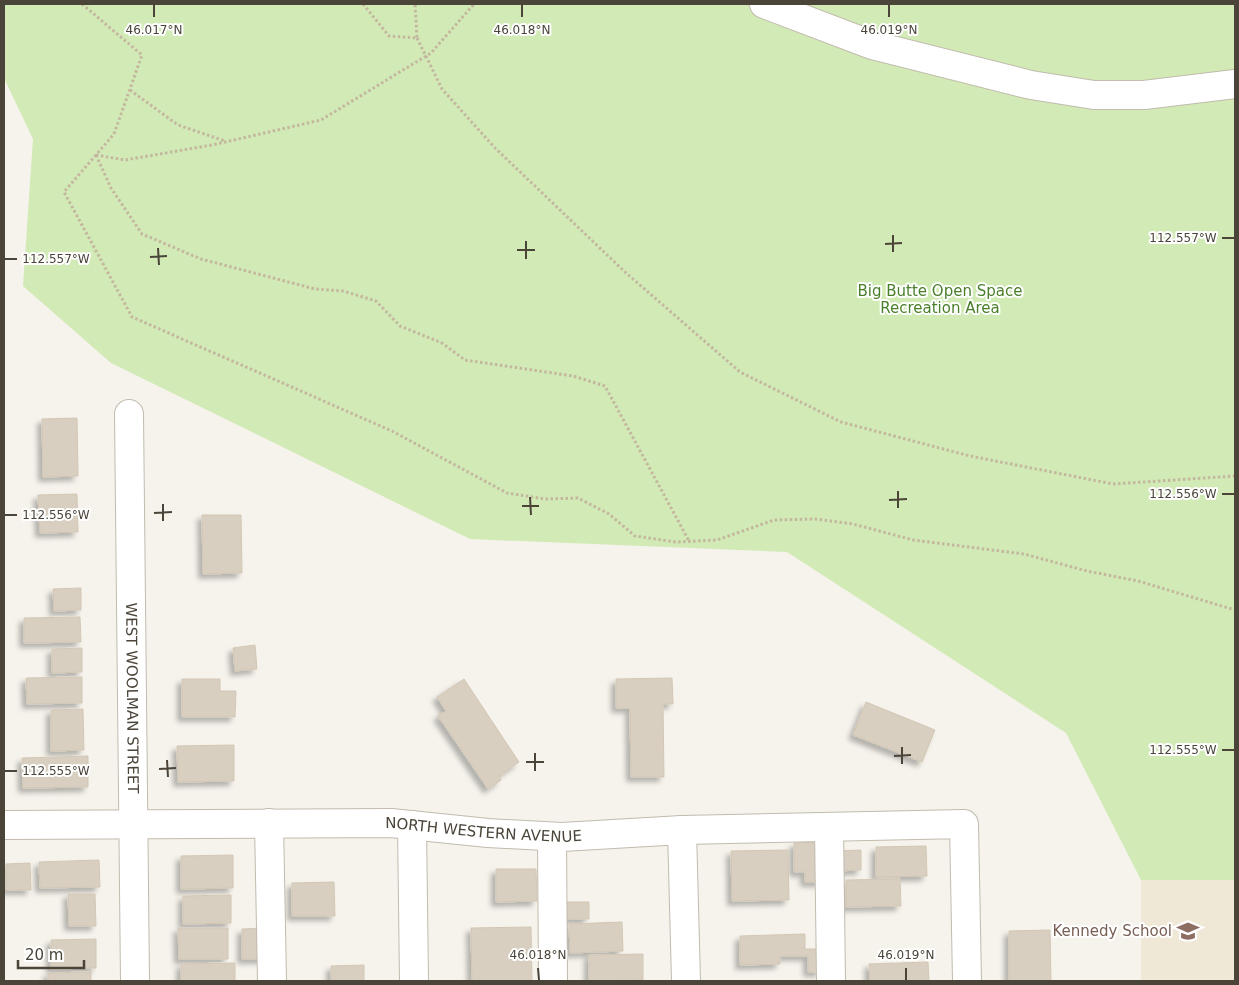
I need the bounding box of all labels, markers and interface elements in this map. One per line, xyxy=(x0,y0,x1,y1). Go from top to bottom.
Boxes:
text: 46.017°N xyxy=(126,23,182,37)
text: 46.018°N xyxy=(494,23,550,37)
text: 46.019°N xyxy=(861,23,917,37)
text: 112.557°W xyxy=(1149,231,1217,245)
text: 112.557°W xyxy=(22,252,90,266)
park label: Big Butte Open Space Recreation Area xyxy=(858,282,1022,317)
text: 112.556°W xyxy=(1149,487,1217,501)
text: 112.556°W xyxy=(22,508,90,522)
street label: WEST WOOLMAN STREET xyxy=(122,602,142,794)
text: 112.555°W xyxy=(1149,743,1217,757)
text: 112.555°W xyxy=(22,764,90,778)
street label: NORTH WESTERN AVENUE xyxy=(385,814,583,846)
school or university icon: Kennedy School xyxy=(1175,918,1201,944)
place label: Kennedy School xyxy=(1052,922,1172,940)
scale bar xyxy=(18,938,84,970)
text: 20 m xyxy=(25,946,63,964)
text: 46.018°N xyxy=(510,948,566,962)
text: 46.019°N xyxy=(878,948,934,962)

